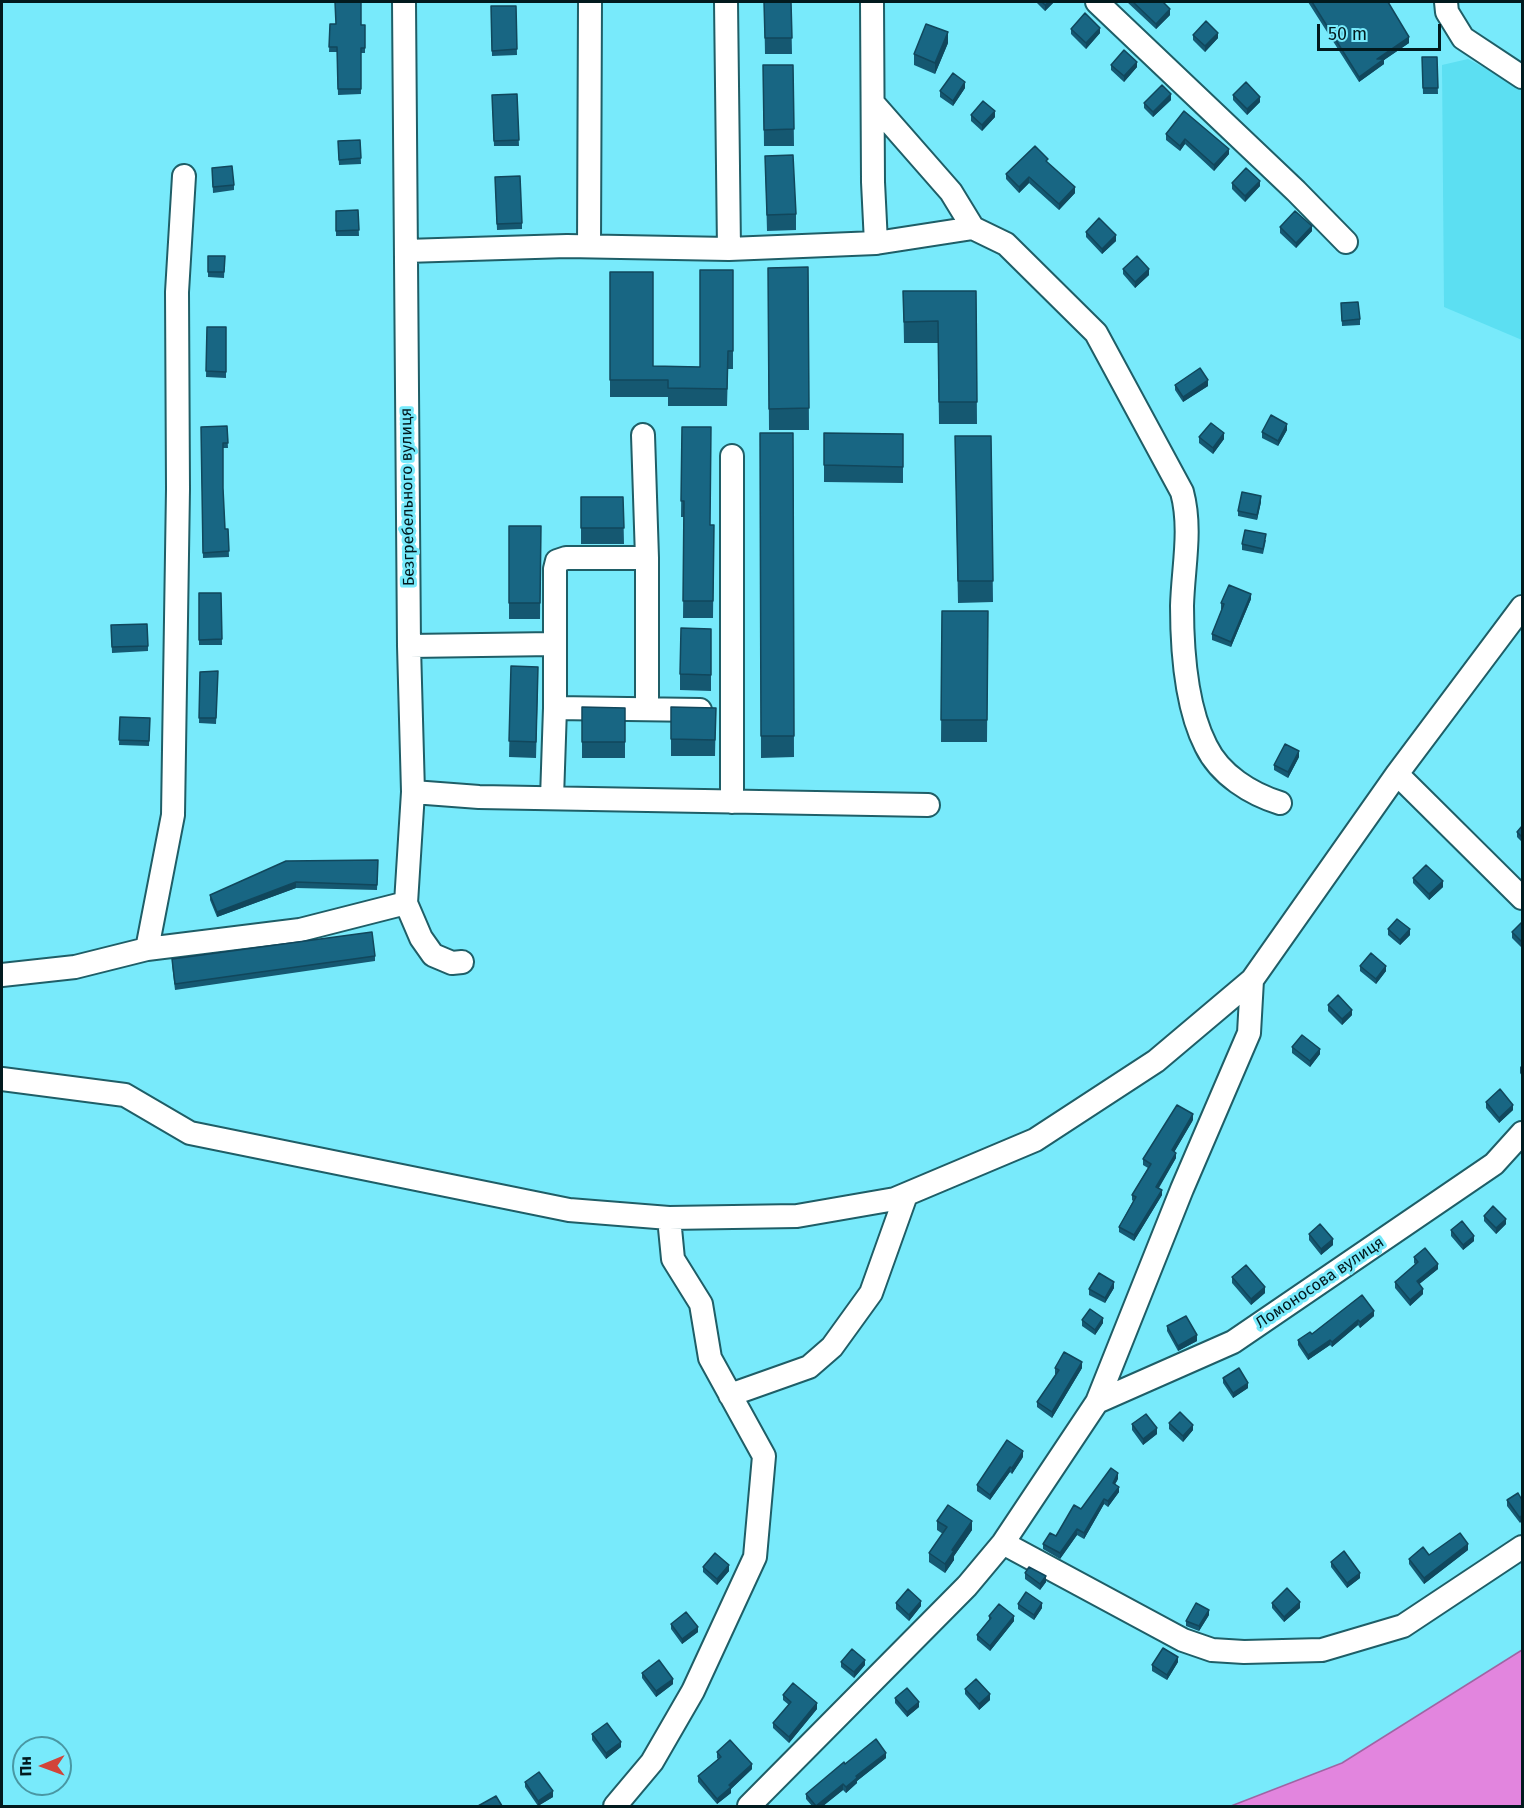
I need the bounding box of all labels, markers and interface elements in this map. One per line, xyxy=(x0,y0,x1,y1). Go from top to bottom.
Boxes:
scale bar xyxy=(1320,12,1444,50)
text: 50 m xyxy=(1328,23,1367,45)
street label: Безгребельного вулиця xyxy=(397,408,419,586)
street label: Ломоносова вулиця xyxy=(1252,1233,1388,1333)
north arrow xyxy=(12,1736,72,1796)
text: Пн xyxy=(16,1756,35,1776)

